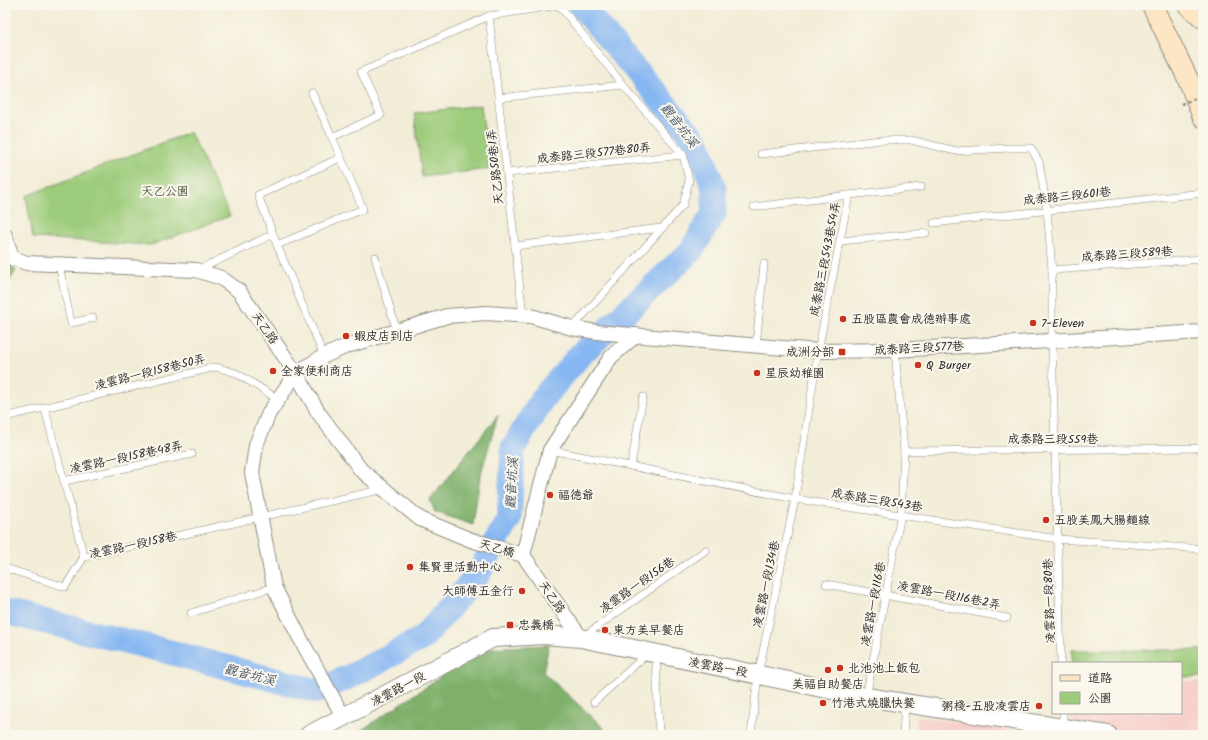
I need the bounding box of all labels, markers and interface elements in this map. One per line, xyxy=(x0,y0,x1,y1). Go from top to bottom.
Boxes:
water label: 觀音坑溪 xyxy=(655,99,704,154)
street label: 天乙路50巷1弄 xyxy=(482,128,509,206)
street label: 成泰路三段577巷80弄 xyxy=(536,138,652,169)
park label: 天乙公園 xyxy=(141,182,189,201)
street label: 成泰路三段601巷 xyxy=(1022,182,1112,211)
street label: 成泰路三段543巷54弄 xyxy=(805,200,846,318)
street label: 成泰路三段589巷 xyxy=(1081,242,1173,267)
street label: 天乙路 xyxy=(246,308,283,348)
place label: 五股區農會成德辦事處 xyxy=(851,310,971,329)
marker: 五股區農會成德辦事處 xyxy=(838,314,848,324)
place label: 7-Eleven xyxy=(1041,314,1084,333)
marker: 7-Eleven xyxy=(1028,318,1038,328)
place label: 蝦皮店到店 xyxy=(354,327,414,346)
marker: 蝦皮店到店 xyxy=(341,331,351,341)
street label: 成泰路三段577巷 xyxy=(874,337,964,360)
place label: 成洲分部 xyxy=(786,343,834,362)
marker: 成洲分部 xyxy=(837,347,847,357)
street label: 凌雲路一段158巷50弄 xyxy=(93,349,208,395)
place label: Q Burger xyxy=(926,356,972,375)
marker: Q Burger xyxy=(913,360,923,370)
place label: 全家便利商店 xyxy=(281,362,353,381)
place label: 星辰幼稚園 xyxy=(765,364,825,383)
marker: 全家便利商店 xyxy=(268,366,278,376)
marker: 星辰幼稚園 xyxy=(752,368,762,378)
street label: 成泰路三段559巷 xyxy=(1008,430,1098,449)
street label: 凌雲路一段158巷48弄 xyxy=(68,436,184,479)
water label: 觀音坑溪 xyxy=(501,456,524,510)
street label: 成泰路三段543巷 xyxy=(830,484,924,517)
place label: 福德爺 xyxy=(558,486,594,505)
marker: 福德爺 xyxy=(545,490,555,500)
place label: 五股美鳳大腸麵線 xyxy=(1054,511,1150,530)
marker: 五股美鳳大腸麵線 xyxy=(1041,515,1051,525)
street label: 凌雲路一段158巷 xyxy=(87,527,179,564)
street label: 天乙橋 xyxy=(477,534,517,563)
street label: 凌雲路一段134巷 xyxy=(748,538,785,630)
street label: 凌雲路一段156巷 xyxy=(595,552,679,619)
place label: 集賢里活動中心 xyxy=(418,558,502,577)
street label: 凌雲路一段80巷 xyxy=(1039,558,1060,644)
street label: 凌雲路一段116巷 xyxy=(856,560,891,648)
marker: 集賢里活動中心 xyxy=(405,562,415,572)
street label: 凌雲路一段116巷2弄 xyxy=(895,576,1002,615)
street label: 天乙路 xyxy=(533,577,570,617)
place label: 大師傅五金行 xyxy=(442,582,514,601)
marker: 大師傅五金行 xyxy=(517,586,527,596)
place label: 忠義橋 xyxy=(518,616,554,635)
marker: 忠義橋 xyxy=(505,620,515,630)
place label: 東方美早餐店 xyxy=(613,621,685,640)
marker: 東方美早餐店 xyxy=(600,625,610,635)
street label: 凌雲路一段 xyxy=(687,652,749,683)
water label: 觀音坑溪 xyxy=(222,659,278,692)
place label: 北池池上飯包 xyxy=(848,659,920,678)
legend xyxy=(1052,662,1182,714)
marker: 北池池上飯包 xyxy=(835,663,845,673)
marker: 美福自助餐店 xyxy=(823,665,833,675)
street label: 凌雲路一段 xyxy=(367,667,429,712)
text: 道路 xyxy=(1088,669,1112,688)
place label: 美福自助餐店 xyxy=(792,675,864,694)
text: 公園 xyxy=(1088,689,1112,708)
place label: 竹港式燒臘快餐 xyxy=(831,694,915,713)
place label: 粥棧-五股凌雲店 xyxy=(941,697,1031,716)
marker: 竹港式燒臘快餐 xyxy=(818,698,828,708)
marker: 粥棧-五股凌雲店 xyxy=(1034,701,1044,711)

